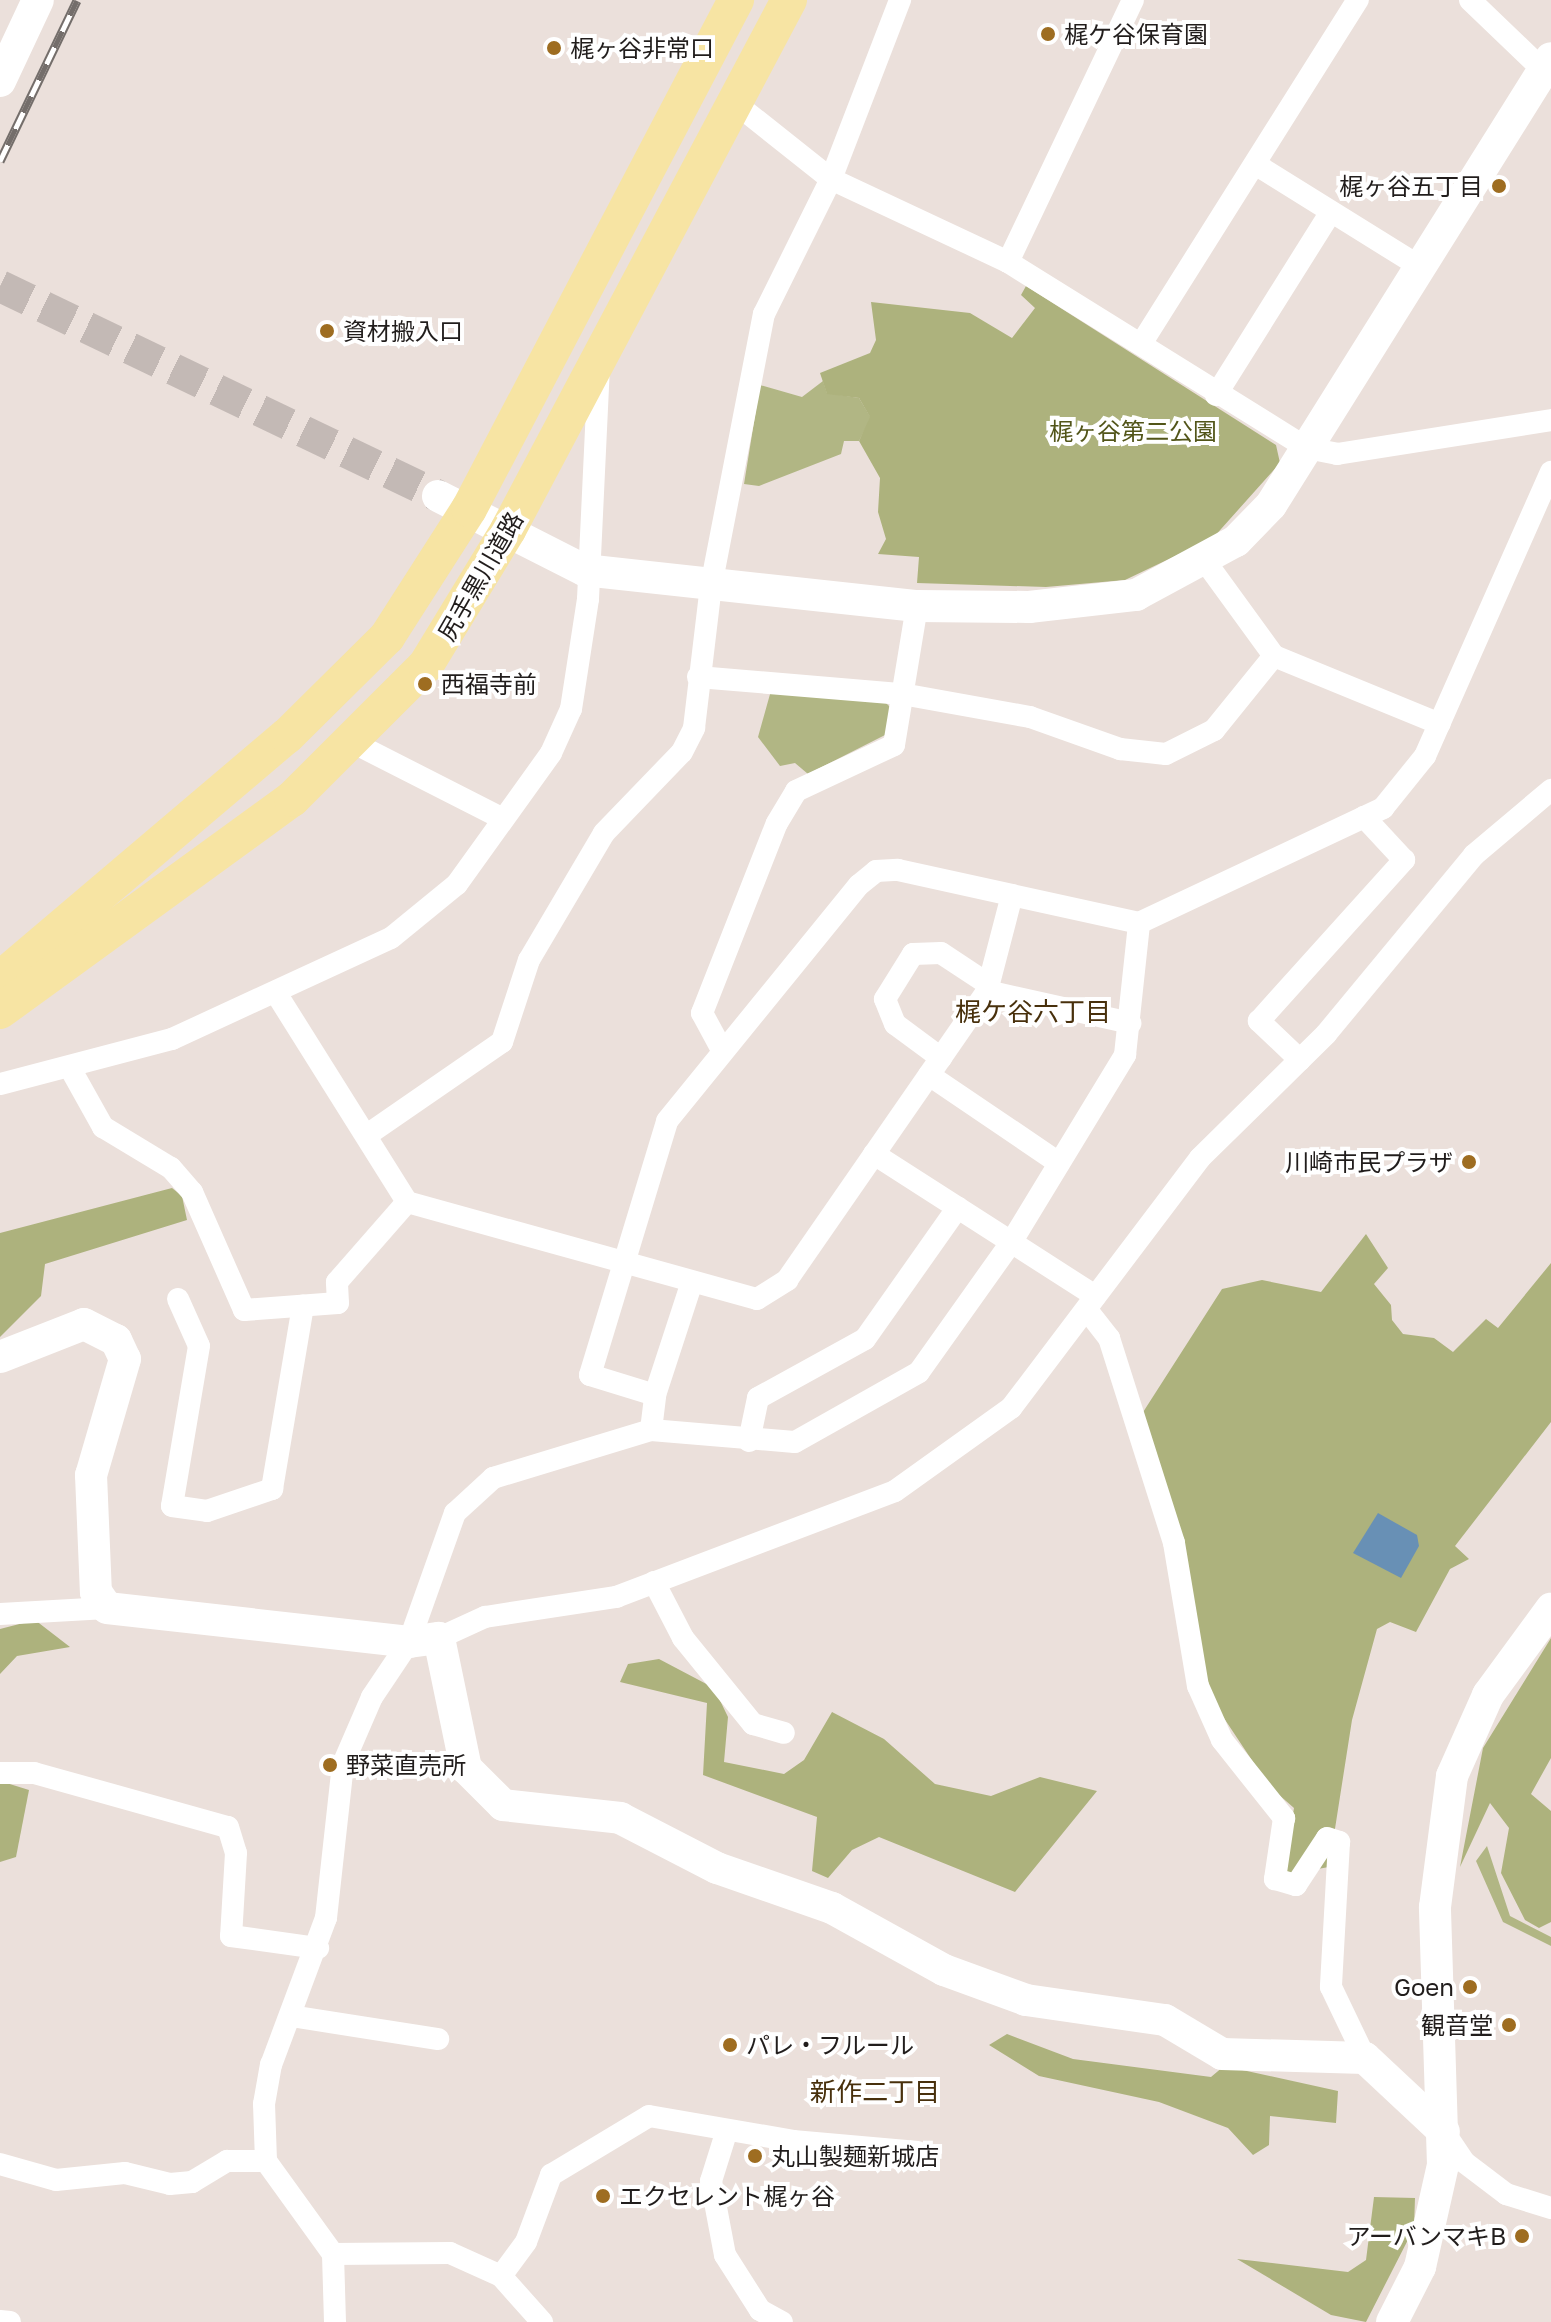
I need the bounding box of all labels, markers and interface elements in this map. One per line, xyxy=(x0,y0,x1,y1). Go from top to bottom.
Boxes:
place label: 梶ケ谷保育園 xyxy=(1064,20,1208,48)
marker: 梶ケ谷保育園 xyxy=(1039,25,1057,43)
place label: 梶ヶ谷非常口 xyxy=(570,34,714,62)
marker: 梶ヶ谷非常口 xyxy=(545,39,563,57)
place label: 梶ヶ谷五丁目 xyxy=(1339,172,1483,200)
marker: 梶ヶ谷五丁目 xyxy=(1490,177,1508,195)
place label: 資材搬入口 xyxy=(343,317,463,345)
marker: 資材搬入口 xyxy=(318,322,336,340)
park label: 梶ヶ谷第二公園 xyxy=(1049,417,1217,445)
street label: 尻手黒川道路 xyxy=(432,506,528,646)
place label: 西福寺前 xyxy=(441,670,537,698)
marker: 西福寺前 xyxy=(416,675,434,693)
district label: 梶ケ谷六丁目 xyxy=(955,996,1111,1028)
place label: 川崎市民プラザ xyxy=(1285,1148,1453,1176)
marker: 川崎市民プラザ xyxy=(1460,1153,1478,1171)
place label: 野菜直売所 xyxy=(346,1751,466,1779)
marker: 野菜直売所 xyxy=(321,1756,339,1774)
place label: Goen xyxy=(1394,1973,1454,2001)
marker: Goen xyxy=(1461,1978,1479,1996)
place label: 観音堂 xyxy=(1421,2011,1493,2039)
marker: 観音堂 xyxy=(1500,2016,1518,2034)
place label: パレ・フルール xyxy=(746,2031,914,2059)
marker: パレ・フルール xyxy=(721,2036,739,2054)
district label: 新作二丁目 xyxy=(810,2076,940,2108)
place label: 丸山製麺新城店 xyxy=(771,2142,939,2170)
marker: 丸山製麺新城店 xyxy=(746,2147,764,2165)
place label: エクセレント梶ヶ谷 xyxy=(619,2182,835,2210)
marker: エクセレント梶ヶ谷 xyxy=(594,2187,612,2205)
place label: アーバンマキB xyxy=(1347,2222,1506,2250)
marker: アーバンマキB xyxy=(1513,2227,1531,2245)

